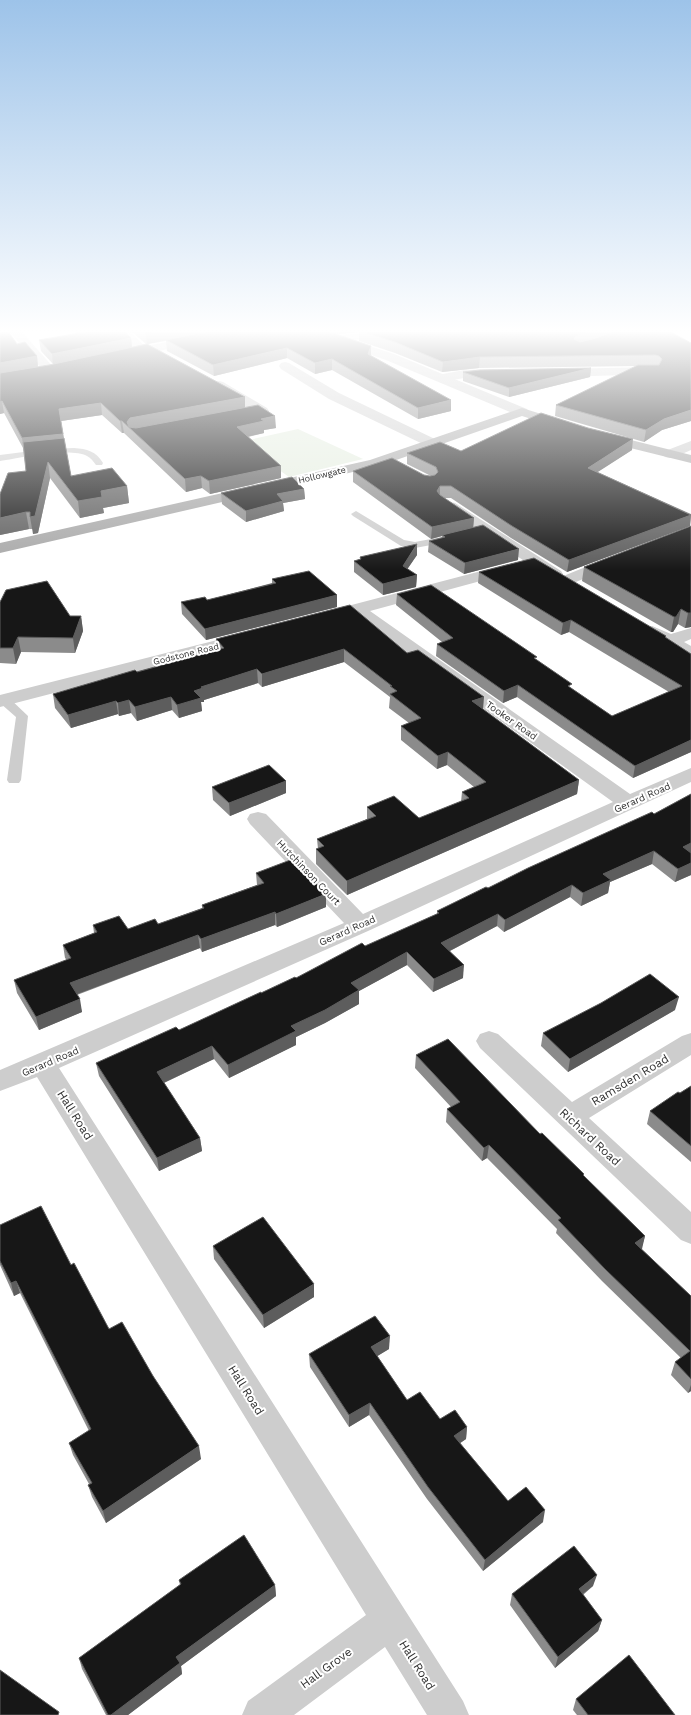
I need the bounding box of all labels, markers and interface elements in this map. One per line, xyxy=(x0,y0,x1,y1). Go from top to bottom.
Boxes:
street label: Hollowgate xyxy=(297,465,347,485)
street label: Godstone Road xyxy=(152,641,220,667)
street label: Tooker Road xyxy=(484,699,539,742)
street label: Gerard Road xyxy=(612,780,672,815)
street label: Hutchinson Court xyxy=(275,838,343,908)
street label: Gerard Road xyxy=(317,913,377,948)
street label: Gerard Road xyxy=(20,1045,80,1078)
street label: Ramsden Road xyxy=(589,1051,671,1109)
street label: Hall Road xyxy=(54,1088,96,1142)
street label: Richard Road xyxy=(557,1105,623,1169)
street label: Hall Road xyxy=(225,1363,267,1417)
street label: Hall Road xyxy=(396,1638,438,1692)
street label: Hall Grove xyxy=(297,1645,355,1691)

